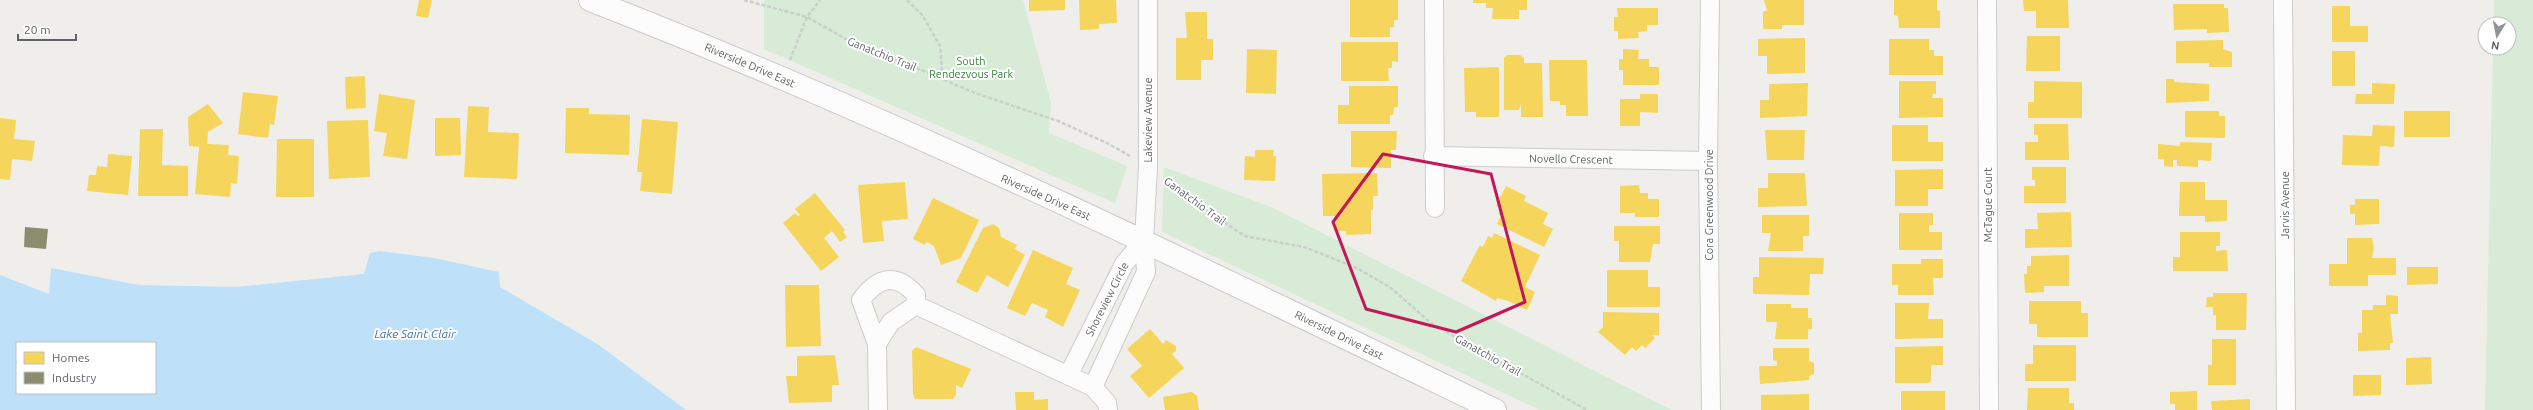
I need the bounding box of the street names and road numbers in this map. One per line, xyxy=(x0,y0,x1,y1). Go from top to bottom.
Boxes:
street label: Ganatchio Trail xyxy=(846,35,918,73)
street label: Riverside Drive East xyxy=(703,41,798,90)
street label: Lakeview Avenue xyxy=(1142,78,1154,162)
street label: Cora Greenwood Drive xyxy=(1703,149,1715,261)
street label: Novello Crescent xyxy=(1529,152,1614,166)
street label: McTague Court xyxy=(1982,167,1994,243)
street label: Jarvis Avenue xyxy=(2279,171,2291,239)
street label: Riverside Drive East xyxy=(999,172,1093,222)
street label: Ganatchio Trail xyxy=(1162,175,1228,227)
street label: Shoreview Circle xyxy=(1083,260,1131,338)
street label: Riverside Drive East xyxy=(1293,308,1386,362)
street label: Ganatchio Trail xyxy=(1453,332,1523,378)

